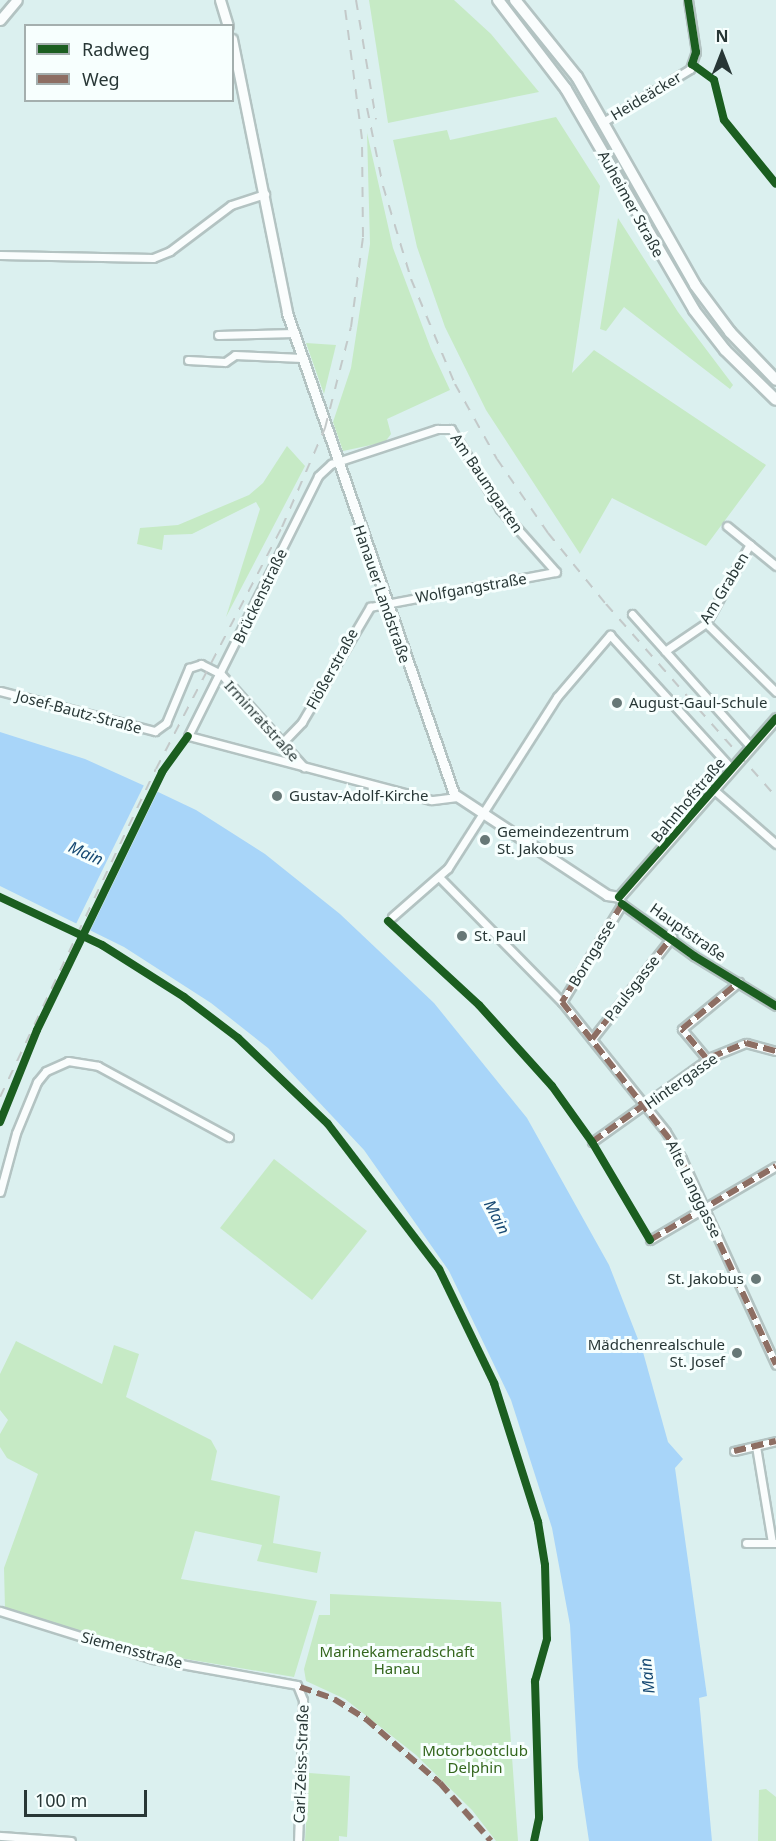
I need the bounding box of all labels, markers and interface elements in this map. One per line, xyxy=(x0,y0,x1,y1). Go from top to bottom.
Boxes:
legend xyxy=(24,24,234,102)
north arrow xyxy=(692,24,752,84)
text: N xyxy=(715,25,729,47)
text: Radweg xyxy=(82,37,150,61)
text: Weg xyxy=(82,67,120,91)
street label: Heideäcker xyxy=(607,68,685,124)
street label: Auheimer Straße xyxy=(594,148,668,260)
street label: Am Baumgarten xyxy=(447,430,527,536)
street label: Hanauer Landstraße xyxy=(350,523,414,665)
street label: Brückenstraße xyxy=(229,546,291,646)
street label: Am Graben xyxy=(696,549,752,627)
street label: Wolfgangstraße xyxy=(414,569,528,607)
street label: Flößerstraße xyxy=(302,625,362,713)
street label: Irminratstraße xyxy=(221,677,303,765)
street label: Josef-Bautz-Straße xyxy=(14,687,144,737)
place label: August-Gaul-Schule xyxy=(629,694,767,712)
marker: August-Gaul-Schule xyxy=(610,696,624,710)
street label: Bahnhofstraße xyxy=(647,754,729,846)
place label: Gustav-Adolf-Kirche xyxy=(289,787,428,805)
marker: Gustav-Adolf-Kirche xyxy=(270,789,284,803)
place label: Gemeindezentrum St. Jakobus xyxy=(497,822,629,857)
marker: Gemeindezentrum St. Jakobus xyxy=(478,833,492,847)
water label: Main xyxy=(66,837,106,869)
street label: Hauptstraße xyxy=(647,899,729,965)
street label: Borngasse xyxy=(565,916,619,990)
place label: St. Paul xyxy=(474,927,526,945)
marker: St. Paul xyxy=(455,929,469,943)
street label: Paulsgasse xyxy=(601,952,663,1024)
street label: Hintergasse xyxy=(641,1049,721,1113)
street label: Alte Langgasse xyxy=(663,1137,725,1241)
water label: Main xyxy=(480,1197,514,1237)
place label: St. Jakobus xyxy=(667,1270,744,1288)
marker: St. Jakobus xyxy=(749,1272,763,1286)
place label: Mädchenrealschule St. Josef xyxy=(588,1335,725,1370)
marker: Mädchenrealschule St. Josef xyxy=(730,1346,744,1360)
street label: Siemensstraße xyxy=(79,1628,185,1672)
park label: Marinekameradschaft Hanau xyxy=(320,1642,474,1677)
water label: Main xyxy=(636,1657,658,1695)
street label: Carl-Zeiss-Straße xyxy=(290,1704,312,1824)
park label: Motorbootclub Delphin xyxy=(422,1741,528,1776)
scale bar xyxy=(27,1778,150,1816)
text: 100 m xyxy=(35,1788,87,1812)

